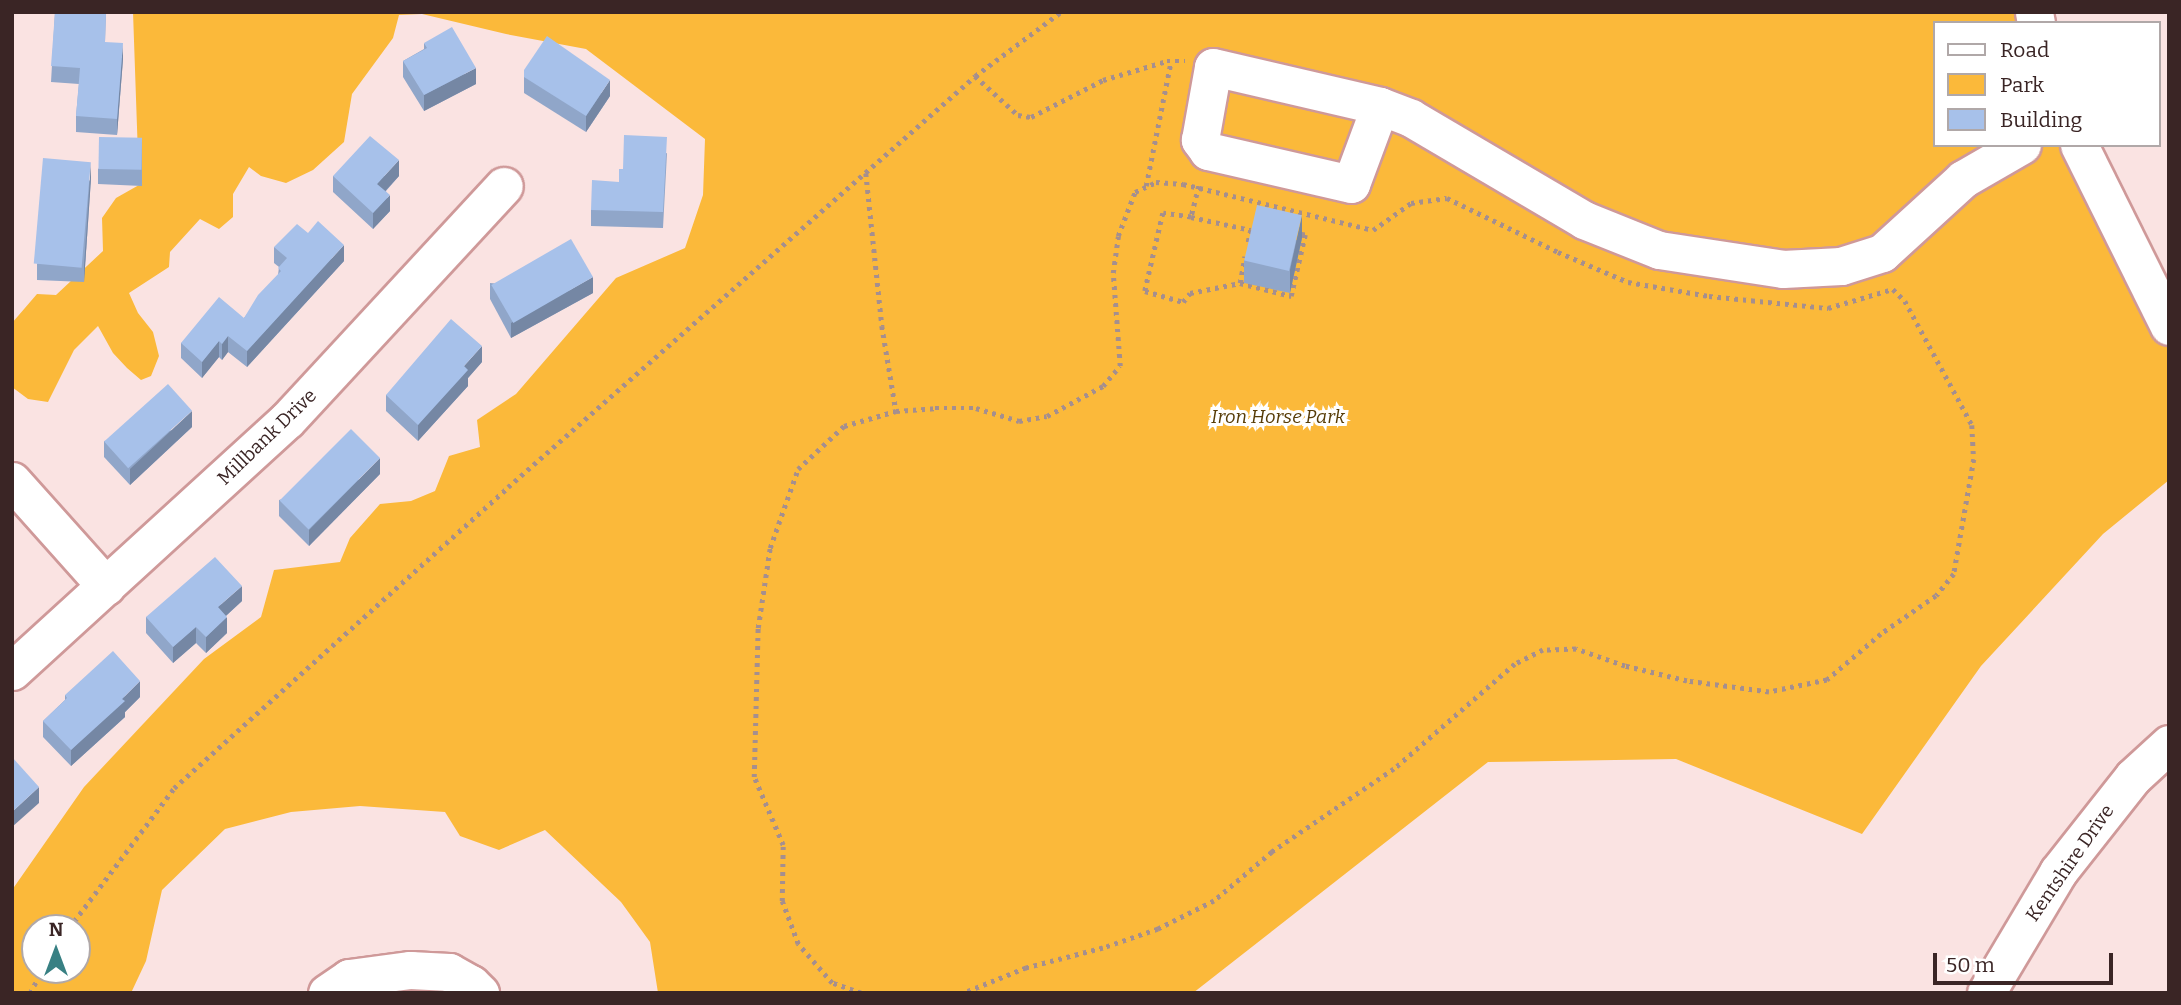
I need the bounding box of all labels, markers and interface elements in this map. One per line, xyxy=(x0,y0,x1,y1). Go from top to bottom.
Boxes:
legend xyxy=(1932,21,2160,147)
text: Road xyxy=(2000,37,2049,63)
text: Park xyxy=(2000,72,2044,98)
text: Building xyxy=(2000,107,2082,133)
street label: Millbank Drive xyxy=(213,384,321,490)
park label: Iron Horse Park xyxy=(1211,406,1345,428)
street label: Kentshire Drive xyxy=(2021,800,2119,926)
north arrow xyxy=(21,914,91,984)
text: N xyxy=(49,918,63,941)
scale bar xyxy=(1936,939,2116,983)
text: 50 m xyxy=(1946,952,1995,978)

